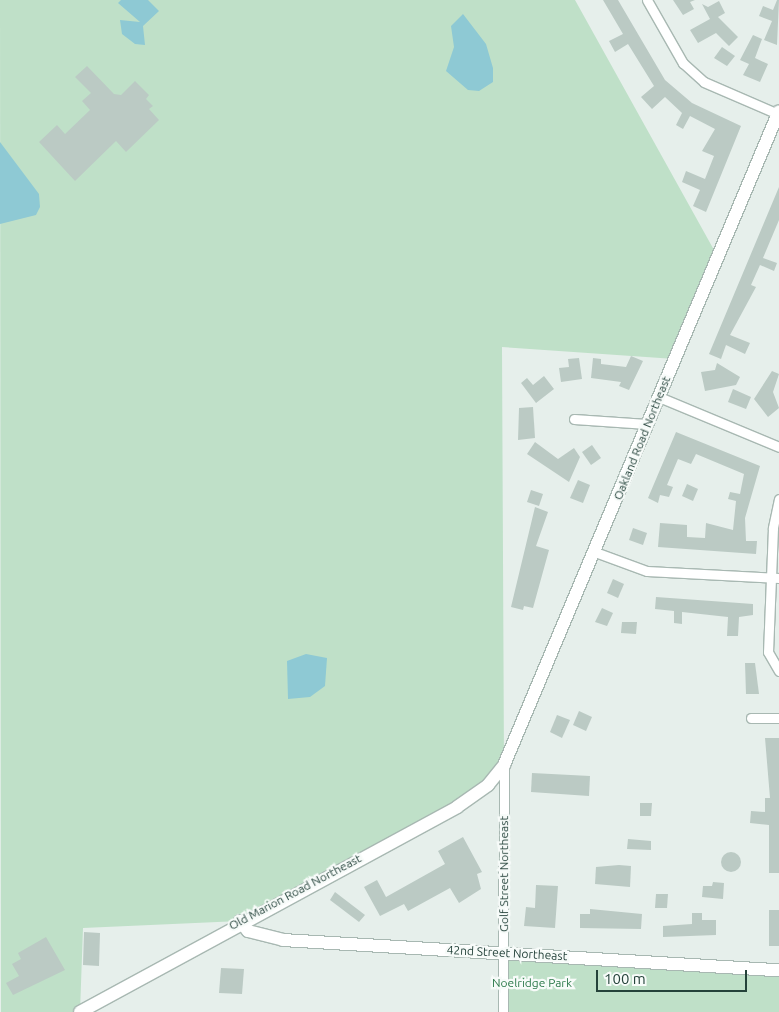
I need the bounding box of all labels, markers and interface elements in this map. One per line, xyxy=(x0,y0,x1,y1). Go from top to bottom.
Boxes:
street label: Oakland Road Northeast xyxy=(611,374,673,502)
street label: Golf Street Northeast xyxy=(497,816,511,932)
street label: Old Marion Road Northeast xyxy=(226,851,364,933)
street label: 42nd Street Northeast xyxy=(446,943,568,963)
scale bar xyxy=(599,960,750,992)
text: 100 m xyxy=(604,970,646,987)
park label: Noelridge Park xyxy=(492,976,572,990)

